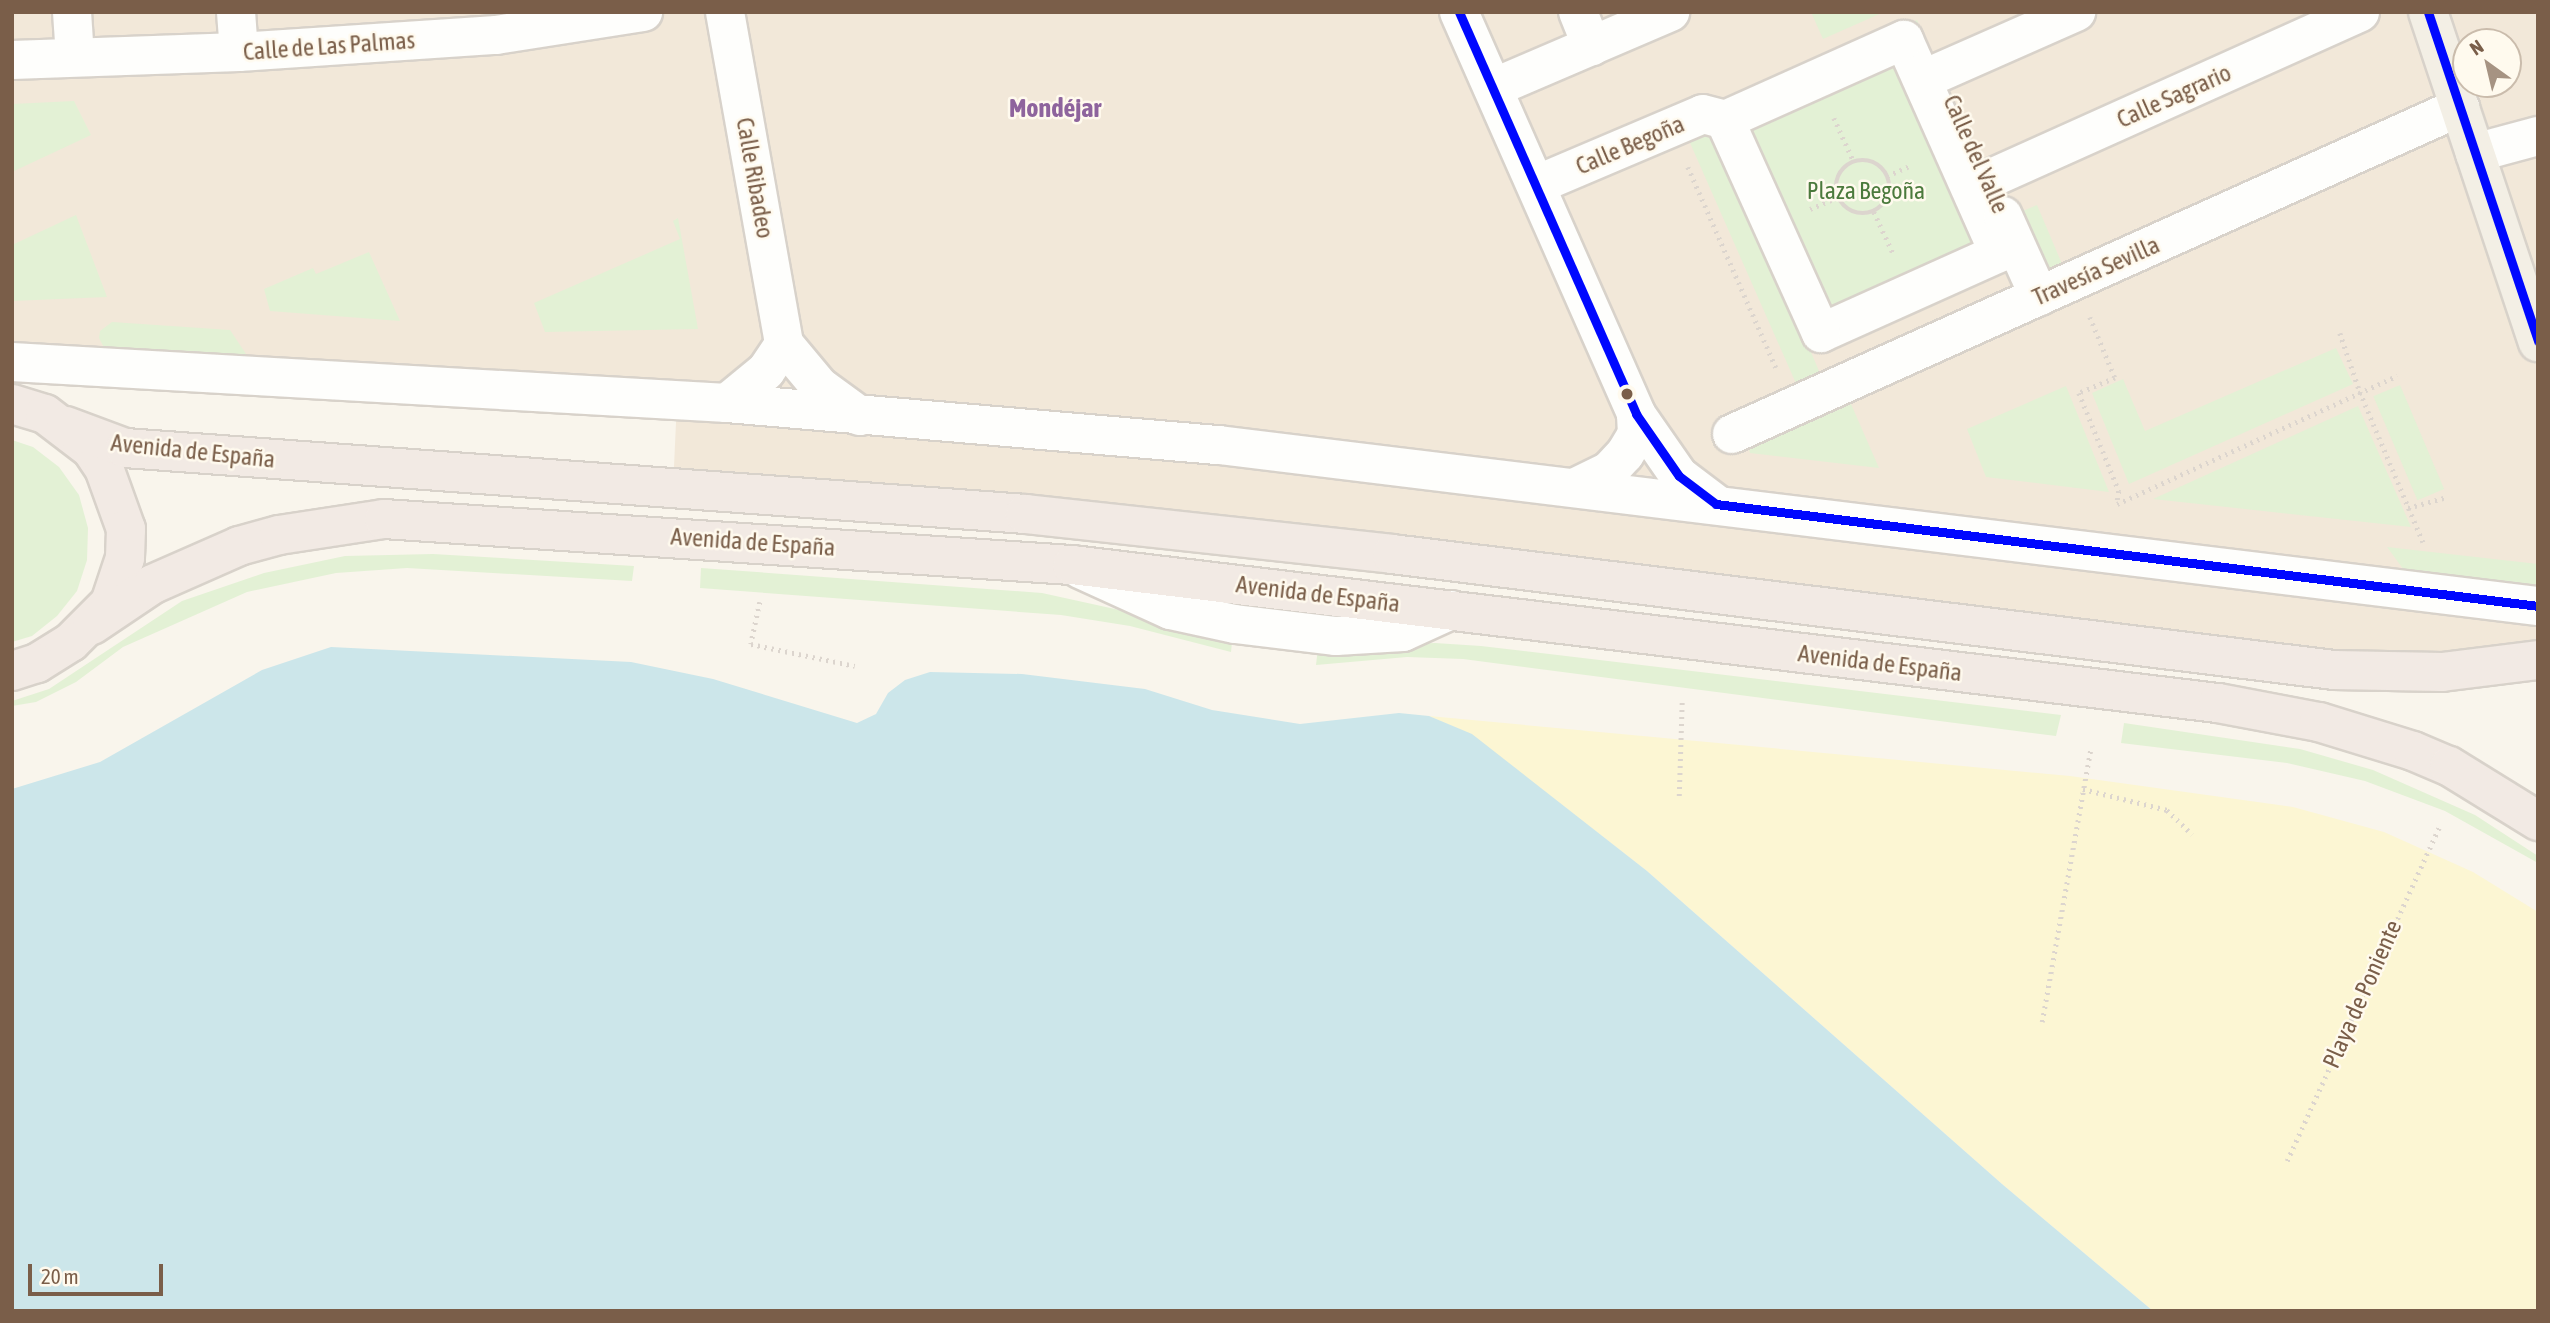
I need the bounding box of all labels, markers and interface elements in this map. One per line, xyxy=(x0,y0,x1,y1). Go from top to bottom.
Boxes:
street label: Calle de Las Palmas xyxy=(242,26,416,66)
north arrow xyxy=(2452,28,2522,98)
text: N xyxy=(2466,35,2487,60)
street label: Calle Sagrario xyxy=(2112,58,2236,134)
street label: Calle del Valle xyxy=(1937,91,2015,217)
district label: Mondéjar xyxy=(1009,93,1101,125)
street label: Calle Begoña xyxy=(1572,109,1688,181)
street label: Calle Ribadeo xyxy=(730,115,780,241)
park label: Plaza Begoña xyxy=(1807,177,1925,205)
street label: Travesía Sevilla xyxy=(2028,230,2164,312)
unlabelled marker xyxy=(1620,387,1634,401)
street label: Avenida de España xyxy=(110,428,276,474)
street label: Avenida de España xyxy=(670,522,836,562)
street label: Avenida de España xyxy=(1234,570,1402,618)
street label: Avenida de España xyxy=(1796,639,1964,687)
street label: Playa de Poniente xyxy=(2317,916,2407,1072)
scale bar xyxy=(32,1250,166,1294)
text: 20 m xyxy=(41,1264,79,1288)

